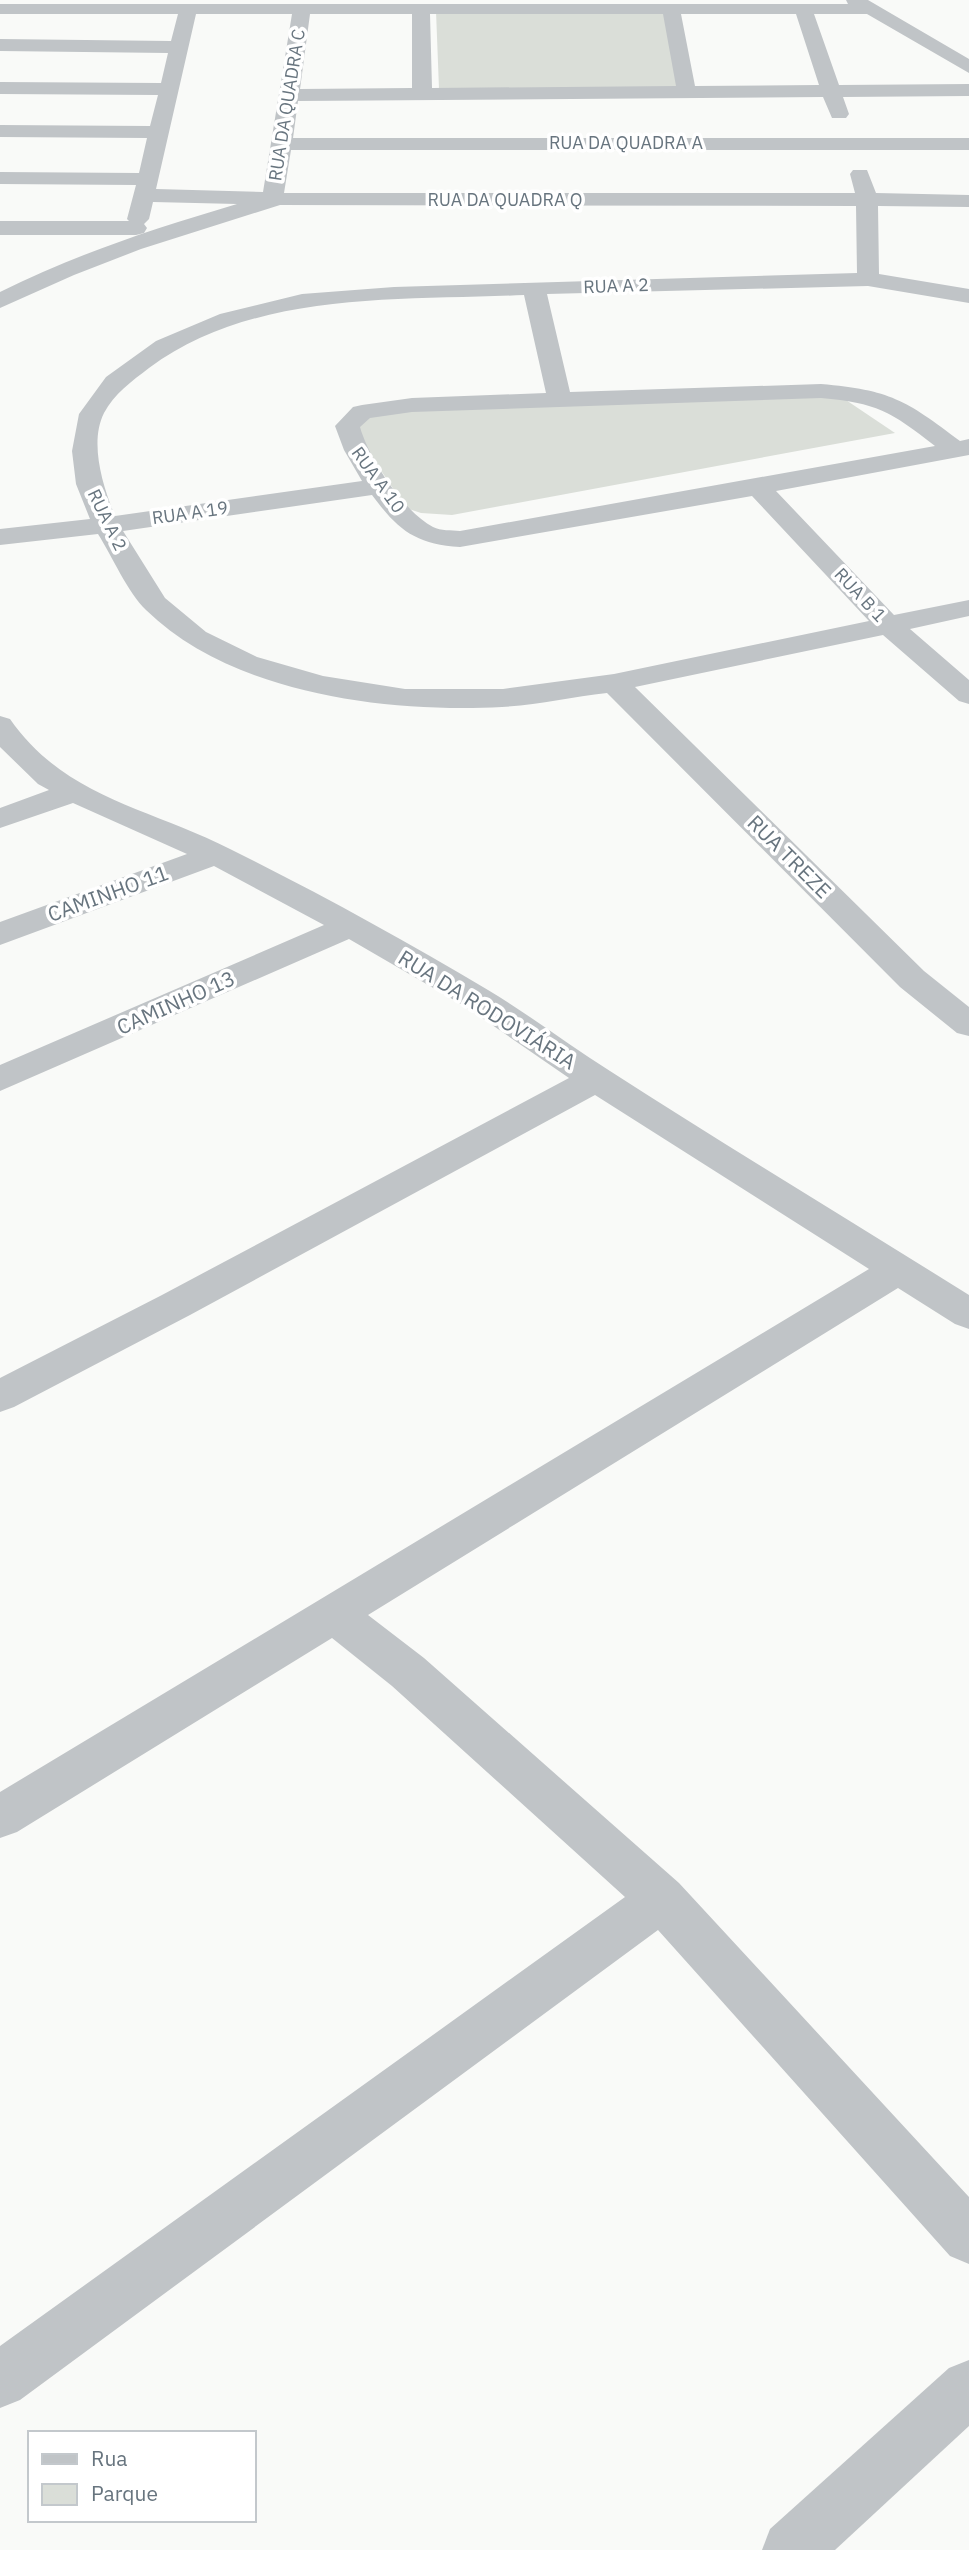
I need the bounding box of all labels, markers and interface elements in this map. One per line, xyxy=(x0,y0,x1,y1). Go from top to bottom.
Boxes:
street label: RUA DA QUADRA C xyxy=(263,27,310,183)
street label: RUA DA QUADRA A xyxy=(549,131,703,154)
street label: RUA DA QUADRA Q xyxy=(427,188,583,211)
street label: RUA A 2 xyxy=(583,273,649,298)
street label: RUA A 10 xyxy=(347,442,410,517)
street label: RUA A 2 xyxy=(83,485,132,554)
street label: RUA A 19 xyxy=(150,496,229,529)
street label: RUA B 1 xyxy=(829,563,891,627)
street label: RUA TREZE xyxy=(742,808,838,904)
street label: CAMINHO 11 xyxy=(43,858,172,928)
street label: RUA DA RODOVIÁRIA xyxy=(393,943,582,1075)
street label: CAMINHO 13 xyxy=(112,964,239,1041)
legend xyxy=(28,2431,256,2522)
text: Rua xyxy=(91,2444,128,2472)
text: Parque xyxy=(91,2479,158,2507)

